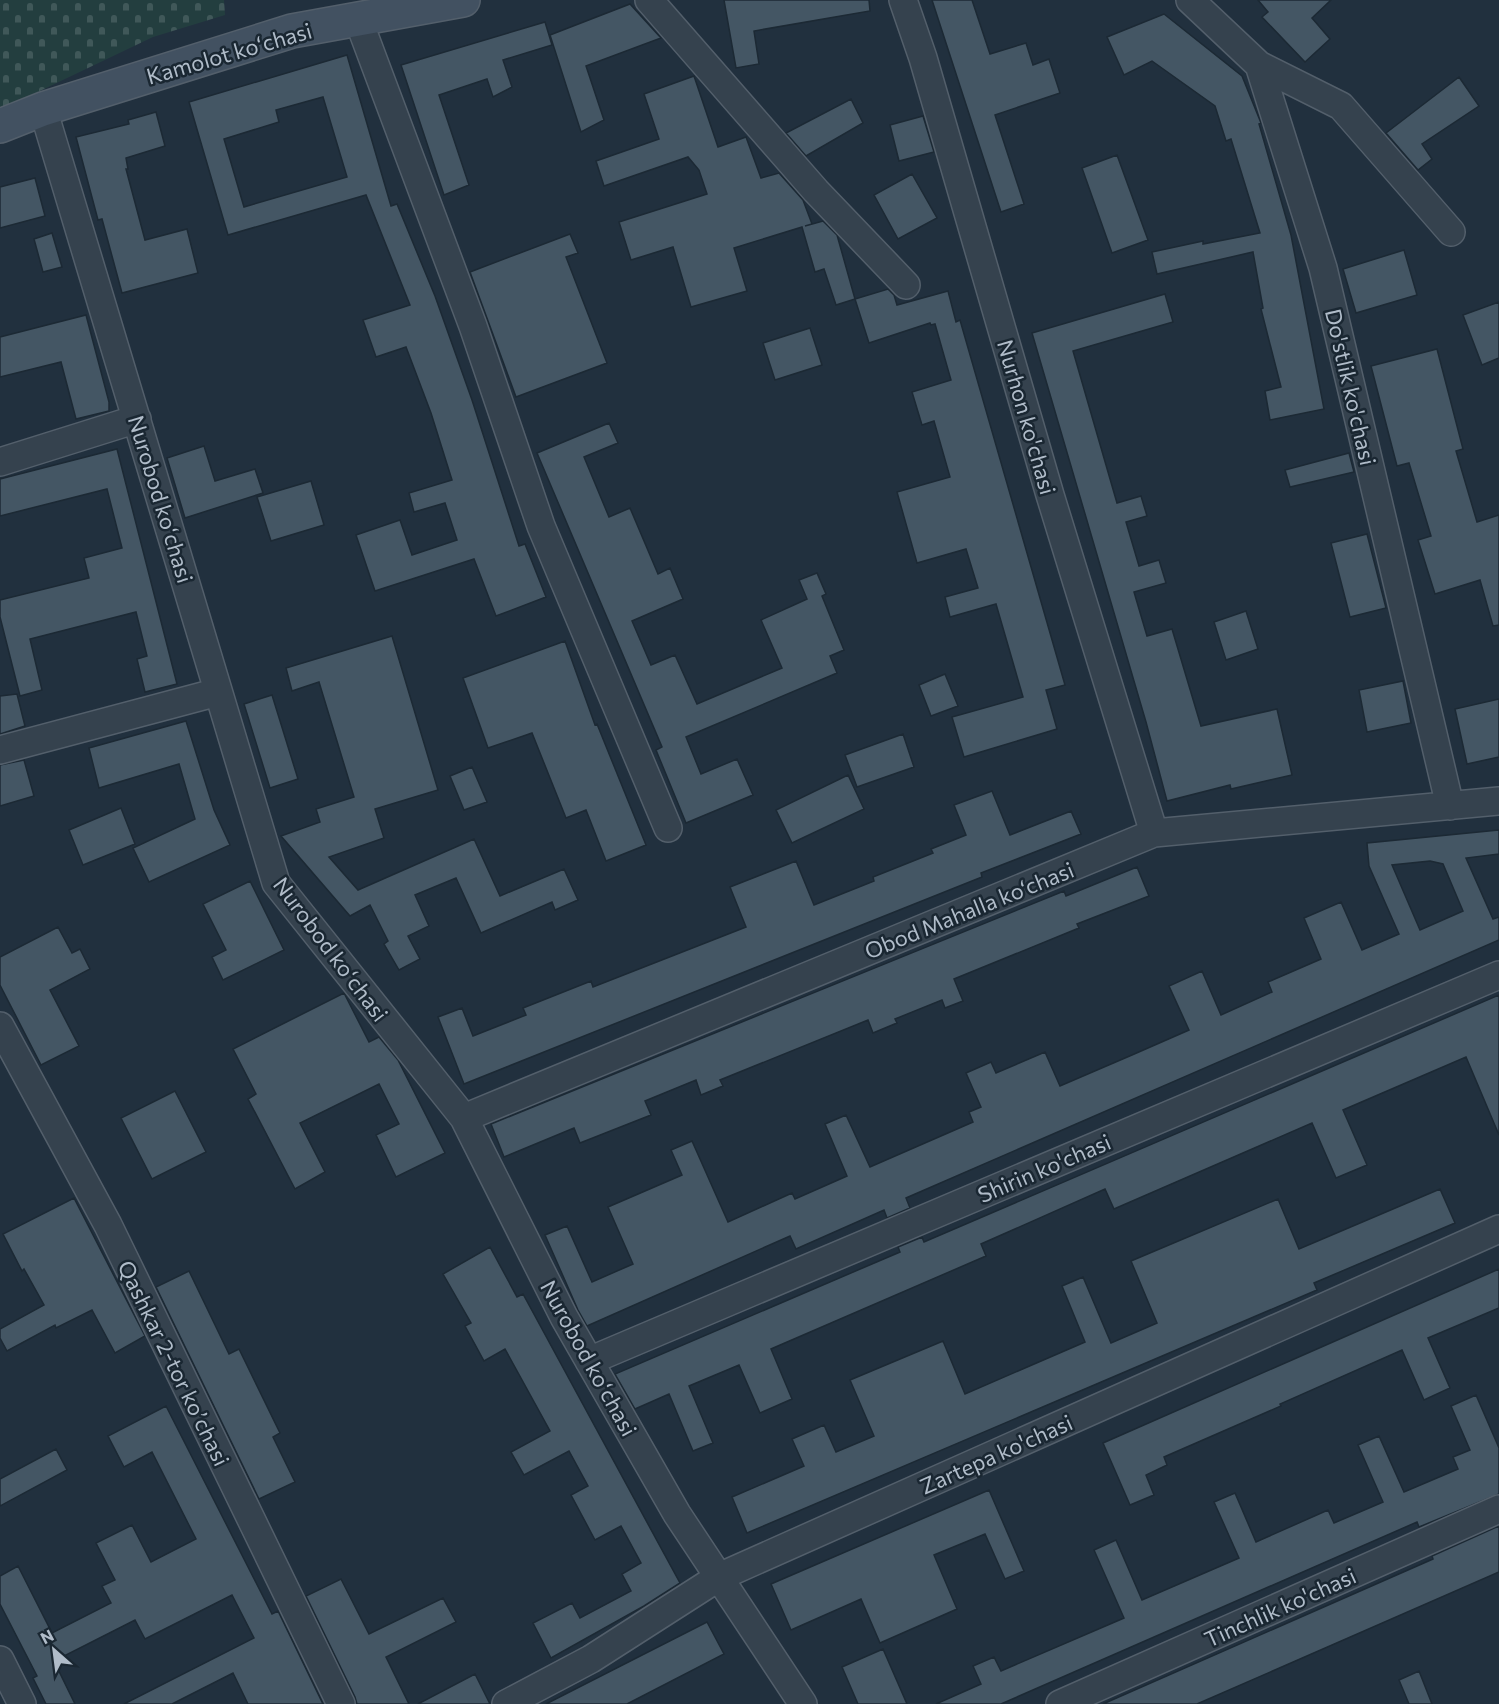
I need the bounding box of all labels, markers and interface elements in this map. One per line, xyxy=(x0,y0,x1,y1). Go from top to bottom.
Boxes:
street label: Kamolot koʻchasi xyxy=(143,16,315,90)
street label: Do'stlik ko'chasi xyxy=(1320,306,1382,468)
street label: Nurhon ko'chasi xyxy=(992,336,1062,498)
street label: Nurobod koʻchasi xyxy=(123,412,199,586)
street label: Obod Mahalla ko‘chasi xyxy=(860,856,1078,964)
street label: Nurobod koʻchasi xyxy=(268,871,394,1027)
street label: Shirin ko'chasi xyxy=(973,1128,1115,1208)
street label: Qashkar 2-tor koʼchasi xyxy=(112,1256,236,1470)
street label: Nurobod koʻchasi xyxy=(535,1275,643,1441)
street label: Zartepa ko'chasi xyxy=(916,1408,1076,1500)
street label: Tinchlik ko'chasi xyxy=(1200,1562,1360,1652)
north arrow xyxy=(24,1620,84,1680)
text: N xyxy=(37,1625,56,1648)

